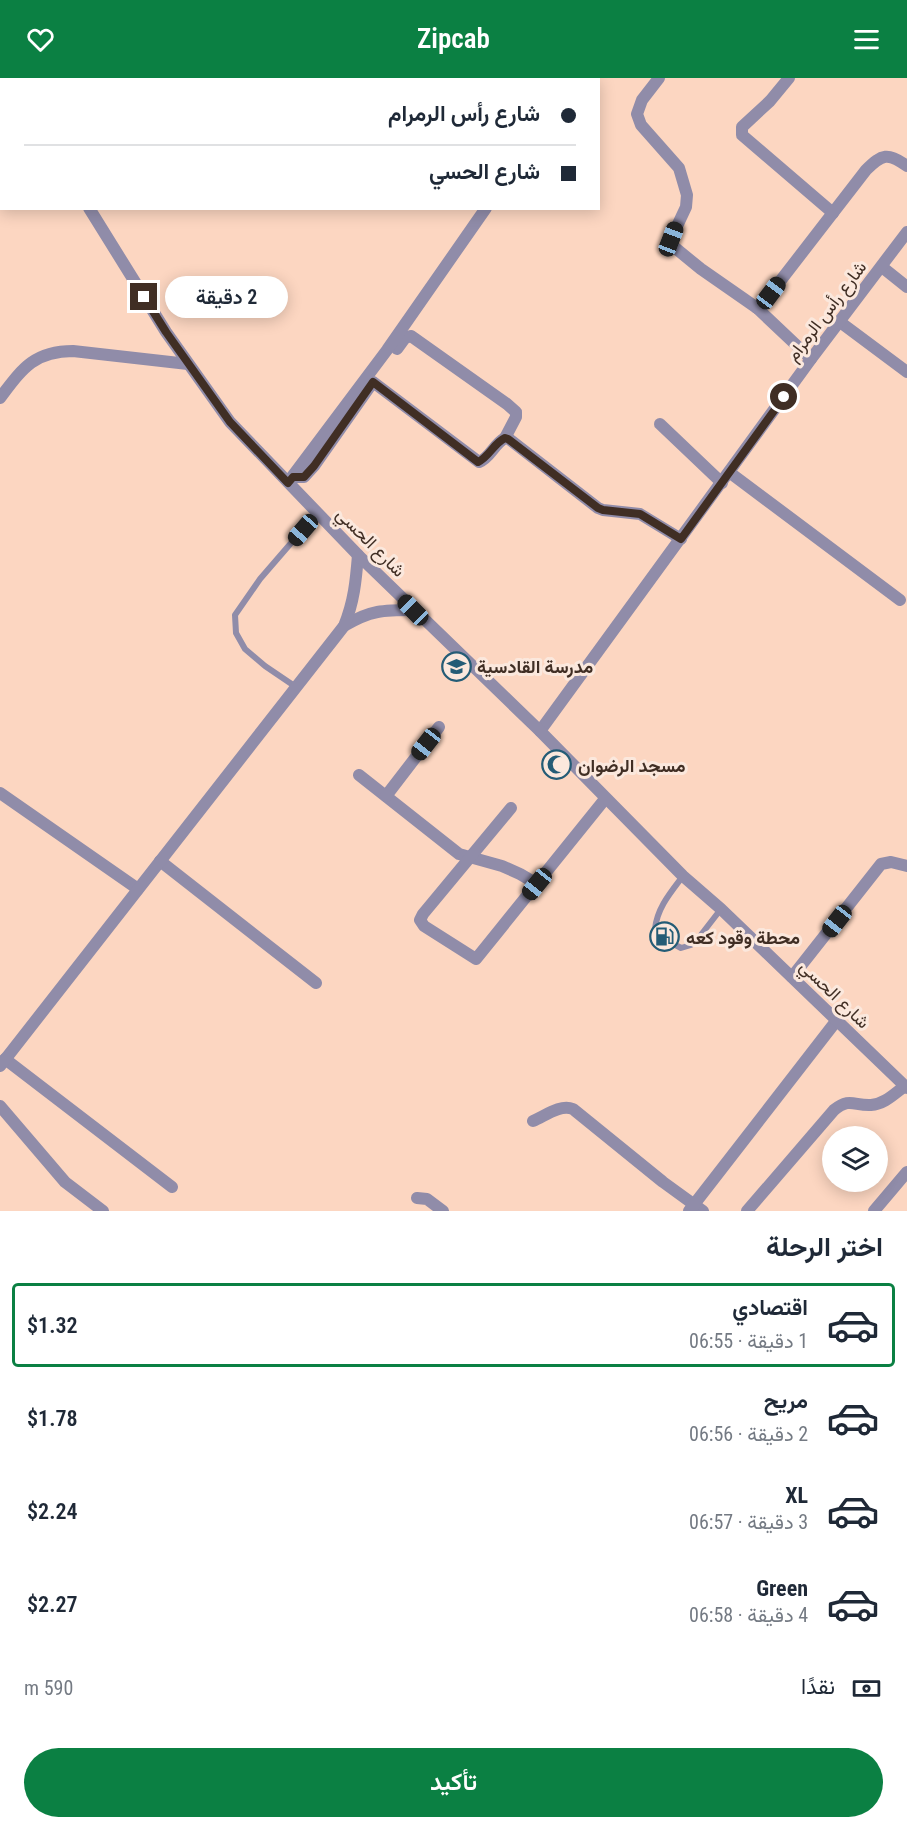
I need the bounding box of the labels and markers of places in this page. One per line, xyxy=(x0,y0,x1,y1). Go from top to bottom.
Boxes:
school or university icon: مدرسة القادسية xyxy=(440,650,472,682)
place label: مدرسة القادسية xyxy=(477,656,593,678)
mosque icon: مسجد الرضوان xyxy=(541,749,573,781)
place label: مسجد الرضوان xyxy=(578,755,686,777)
fuel station icon: محطة وقود كعه xyxy=(649,921,681,953)
place label: محطة وقود كعه xyxy=(686,927,800,949)

